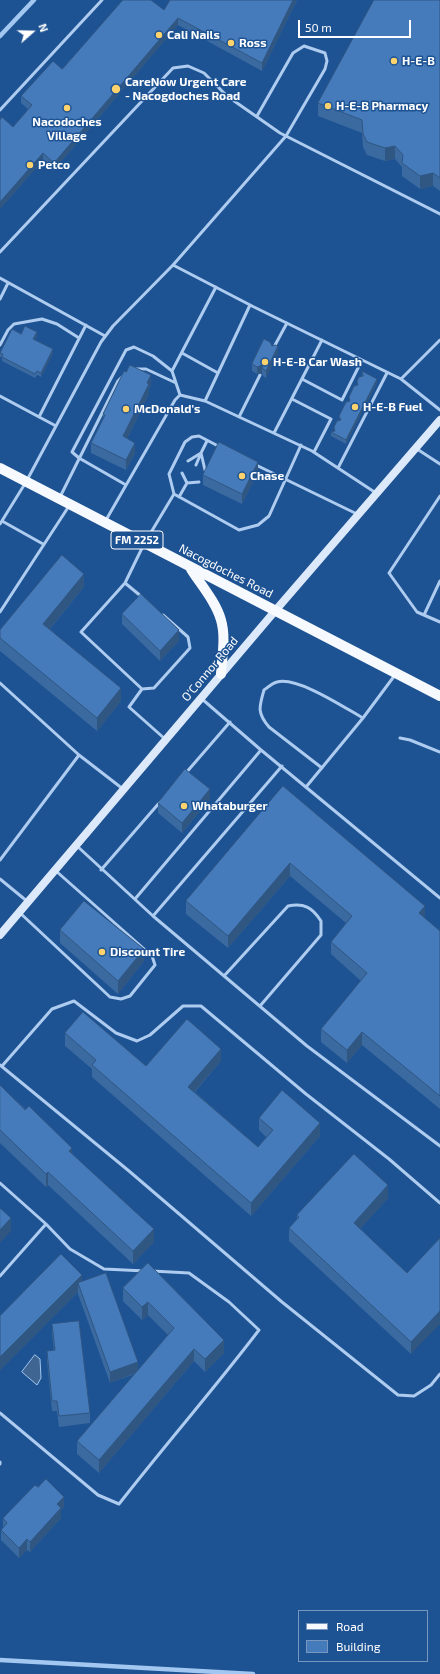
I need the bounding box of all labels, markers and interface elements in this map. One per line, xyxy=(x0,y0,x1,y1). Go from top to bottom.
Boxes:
north arrow xyxy=(12,12,52,52)
scale bar xyxy=(300,12,413,38)
text: 50 m xyxy=(305,20,332,34)
text: N xyxy=(36,22,51,34)
place label: Cali Nails xyxy=(167,28,220,42)
marker: Cali Nails xyxy=(154,30,164,40)
place label: Ross xyxy=(239,36,267,50)
marker: Ross xyxy=(226,38,236,48)
place label: H-E-B xyxy=(402,54,435,68)
marker: H-E-B xyxy=(389,56,399,66)
place label: CareNow Urgent Care - Nacogdoches Road xyxy=(125,75,247,103)
marker: CareNow Urgent Care - Nacogdoches Road xyxy=(110,83,122,95)
place label: H-E-B Pharmacy xyxy=(336,99,428,113)
marker: H-E-B Pharmacy xyxy=(323,101,333,111)
marker: Nacodoches Village xyxy=(62,103,72,113)
place label: Nacodoches Village xyxy=(32,115,102,143)
place label: Petco xyxy=(38,158,70,172)
marker: Petco xyxy=(25,160,35,170)
place label: H-E-B Car Wash xyxy=(273,355,362,369)
marker: H-E-B Car Wash xyxy=(260,357,270,367)
place label: H-E-B Fuel xyxy=(363,400,423,414)
place label: McDonald's xyxy=(134,402,200,416)
marker: H-E-B Fuel xyxy=(350,402,360,412)
marker: McDonald's xyxy=(121,404,131,414)
place label: Chase xyxy=(250,469,284,483)
marker: Chase xyxy=(237,471,247,481)
road number: FM 2252 xyxy=(111,531,163,549)
street label: Nacogdoches Road xyxy=(177,541,275,601)
street label: O'Connor Road xyxy=(179,634,241,704)
place label: Whataburger xyxy=(192,799,268,813)
marker: Whataburger xyxy=(179,801,189,811)
place label: Discount Tire xyxy=(110,945,185,959)
marker: Discount Tire xyxy=(97,947,107,957)
legend xyxy=(298,1610,428,1662)
text: Road xyxy=(336,1619,364,1633)
text: Building xyxy=(336,1639,380,1653)

